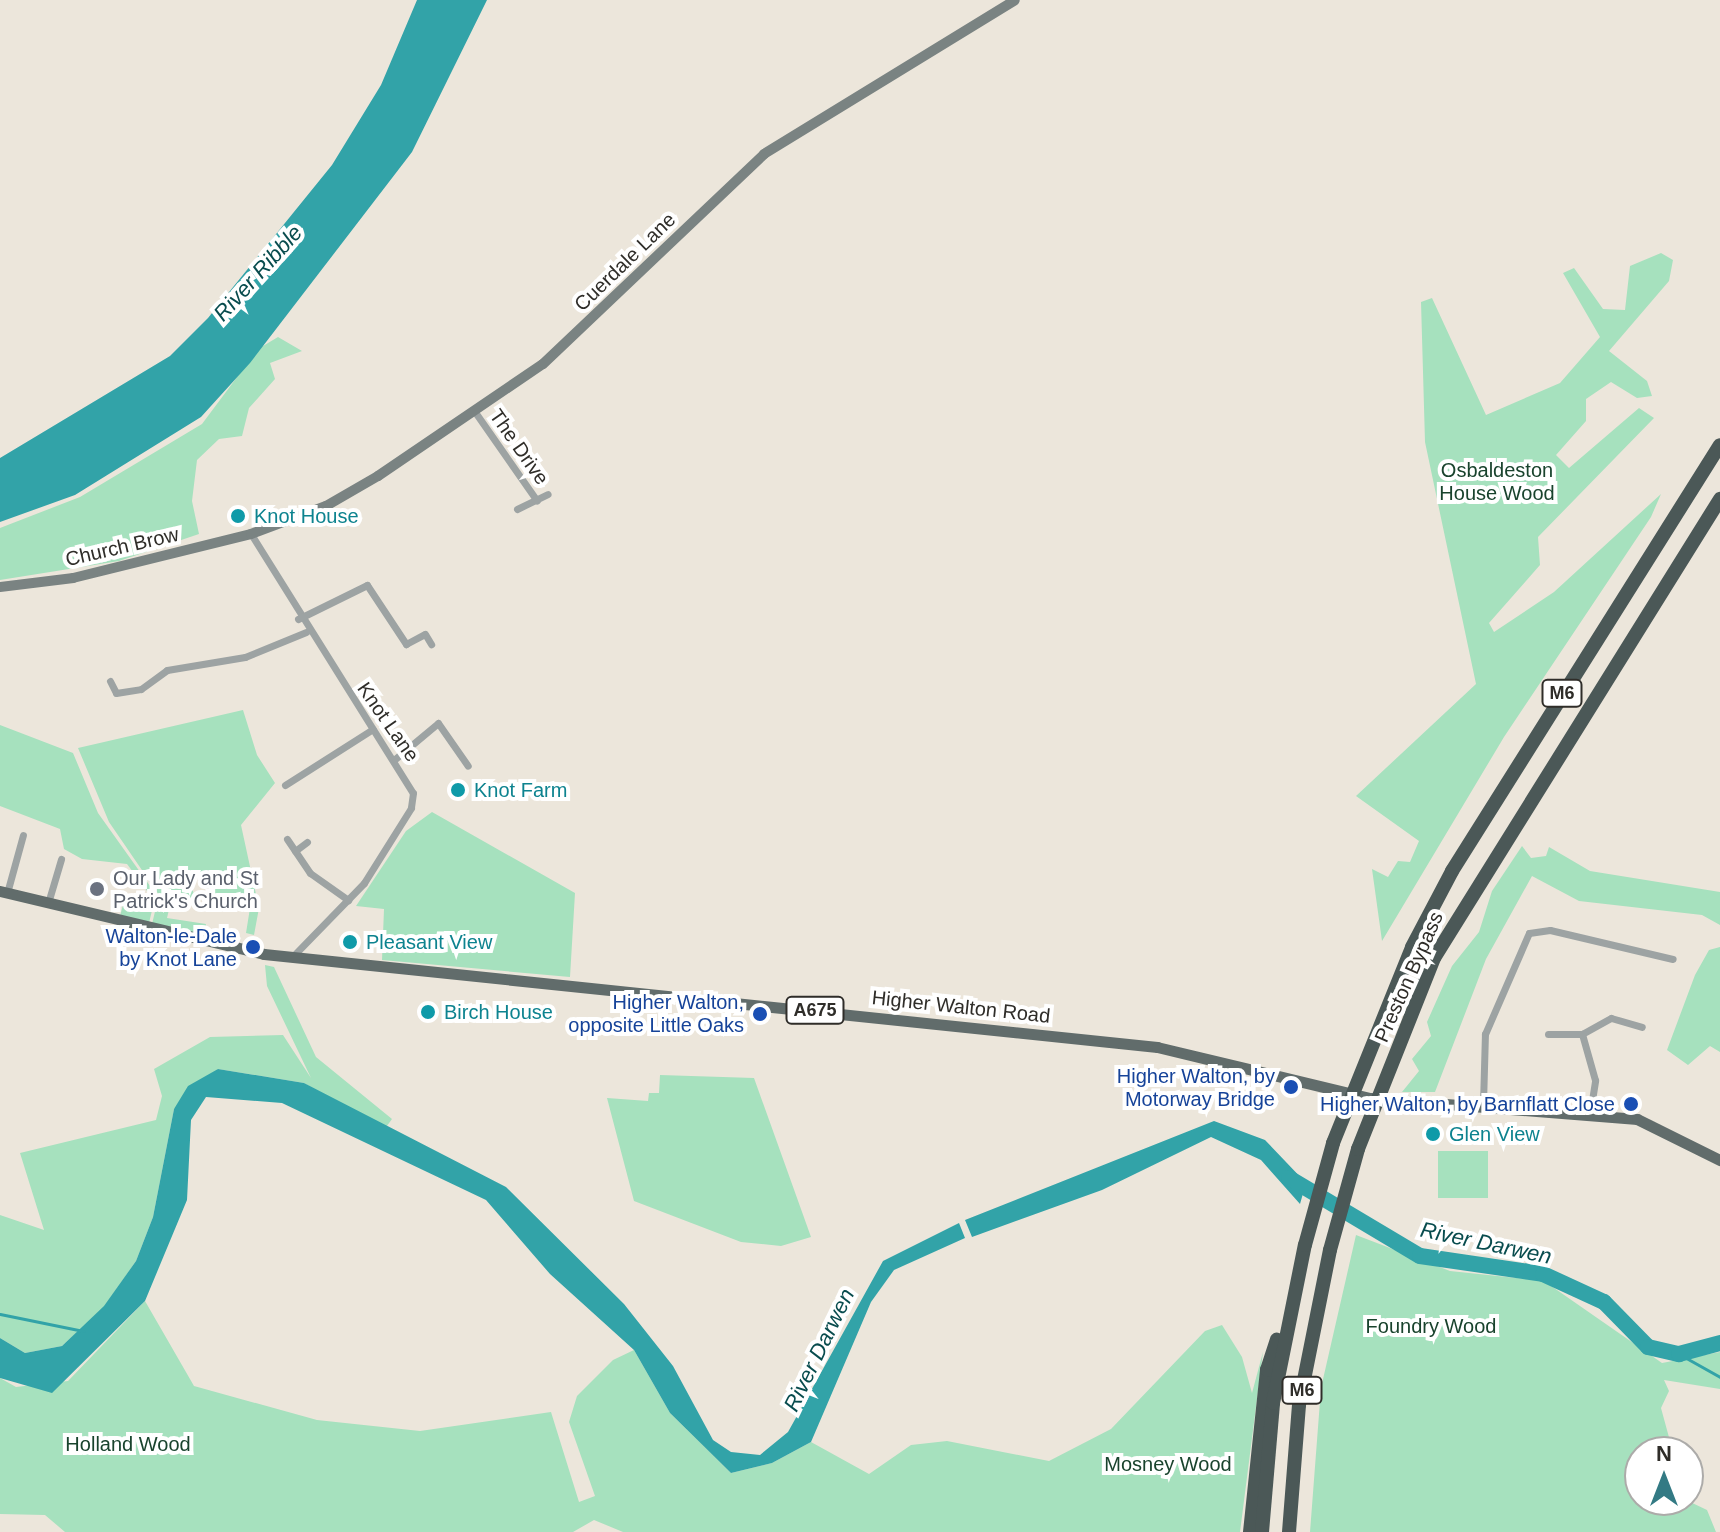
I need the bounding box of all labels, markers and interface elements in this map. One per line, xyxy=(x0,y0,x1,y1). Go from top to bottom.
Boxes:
street label: Cuerdale Lane xyxy=(569,208,681,316)
water label: River Ribble xyxy=(208,220,308,326)
street label: The Drive xyxy=(484,405,554,489)
park label: Osbaldeston House Wood xyxy=(1439,459,1555,506)
place label: Knot House xyxy=(254,504,359,528)
marker: Knot House xyxy=(229,507,247,525)
street label: Church Brow xyxy=(63,522,181,572)
street label: Knot Lane xyxy=(352,678,424,766)
road number: M6 xyxy=(1540,679,1584,707)
place label: Knot Farm xyxy=(474,778,567,802)
marker: Knot Farm xyxy=(449,781,467,799)
place label: Our Lady and St Patrick's Church xyxy=(113,866,259,913)
marker: Our Lady and St Patrick's Church xyxy=(88,880,106,898)
street label: Preston Bypass xyxy=(1370,908,1448,1046)
place label: Walton-le-Dale by Knot Lane xyxy=(105,924,237,971)
place label: Pleasant View xyxy=(366,930,492,954)
marker: Pleasant View xyxy=(341,933,359,951)
marker: Walton-le-Dale by Knot Lane xyxy=(244,938,262,956)
street label: Higher Walton Road xyxy=(871,986,1051,1028)
place label: Higher Walton, opposite Little Oaks xyxy=(568,990,744,1037)
road number: A675 xyxy=(785,996,845,1024)
place label: Birch House xyxy=(444,1000,553,1024)
marker: Birch House xyxy=(419,1003,437,1021)
marker: Higher Walton, opposite Little Oaks xyxy=(751,1005,769,1023)
place label: Higher Walton, by Motorway Bridge xyxy=(1117,1064,1275,1111)
marker: Higher Walton, by Motorway Bridge xyxy=(1282,1078,1300,1096)
place label: Higher Walton, by Barnflatt Close xyxy=(1320,1092,1615,1116)
marker: Higher Walton, by Barnflatt Close xyxy=(1622,1095,1640,1113)
place label: Glen View xyxy=(1449,1122,1540,1146)
marker: Glen View xyxy=(1424,1125,1442,1143)
water label: River Darwen xyxy=(1418,1216,1554,1270)
water label: River Darwen xyxy=(778,1284,860,1416)
park label: Foundry Wood xyxy=(1366,1314,1496,1338)
road number: M6 xyxy=(1280,1376,1324,1404)
park label: Holland Wood xyxy=(65,1432,191,1456)
north arrow xyxy=(1624,1436,1704,1516)
text: N xyxy=(1656,1441,1672,1466)
park label: Mosney Wood xyxy=(1104,1452,1232,1476)

